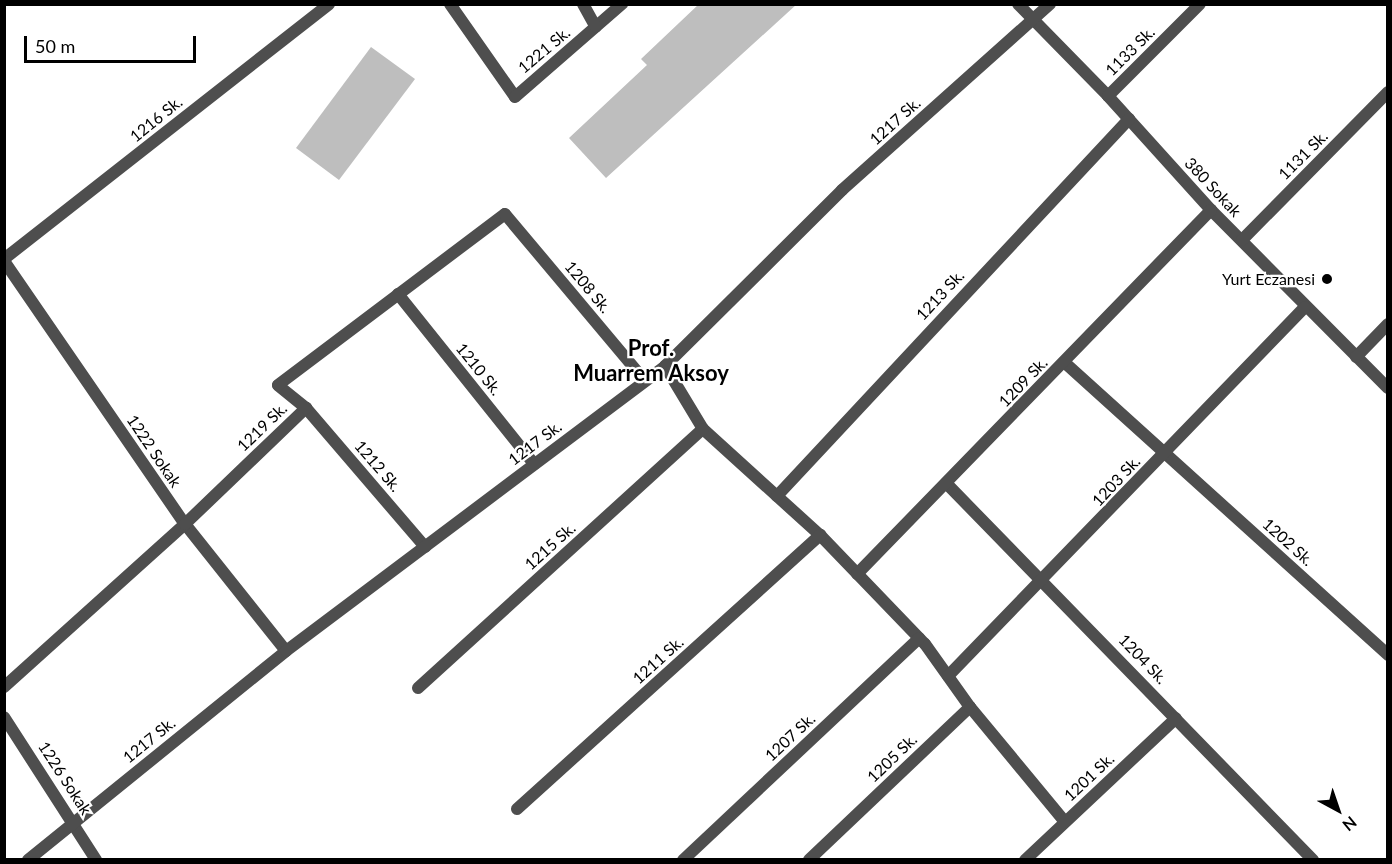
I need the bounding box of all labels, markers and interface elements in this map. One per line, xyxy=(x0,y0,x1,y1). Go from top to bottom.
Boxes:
street label: 1133 Sk. xyxy=(1101,22,1159,80)
street label: 1221 Sk. xyxy=(514,23,574,77)
scale bar xyxy=(27,24,200,62)
text: 50 m xyxy=(35,35,75,57)
street label: 1216 Sk. xyxy=(126,92,186,146)
street label: 1217 Sk. xyxy=(866,93,924,149)
street label: 1131 Sk. xyxy=(1274,126,1332,184)
street label: 380 Sokak xyxy=(1181,153,1245,221)
street label: 1208 Sk. xyxy=(561,257,615,317)
street label: 1213 Sk. xyxy=(912,266,968,324)
place label: Yurt Eczanesi xyxy=(1222,269,1315,289)
marker: Yurt Eczanesi xyxy=(1320,272,1334,286)
district label: Prof. Muarrem Aksoy xyxy=(573,334,729,386)
street label: 1210 Sk. xyxy=(452,339,506,399)
street label: 1209 Sk. xyxy=(995,353,1051,411)
street label: 1219 Sk. xyxy=(233,399,291,455)
street label: 1222 Sokak xyxy=(123,411,185,491)
street label: 1217 Sk. xyxy=(505,417,565,469)
street label: 1212 Sk. xyxy=(351,436,405,496)
street label: 1203 Sk. xyxy=(1088,452,1144,510)
street label: 1202 Sk. xyxy=(1259,514,1317,570)
street label: 1215 Sk. xyxy=(521,518,579,574)
street label: 1204 Sk. xyxy=(1115,630,1171,688)
street label: 1211 Sk. xyxy=(629,632,687,688)
street label: 1207 Sk. xyxy=(761,709,819,765)
street label: 1217 Sk. xyxy=(119,713,179,767)
street label: 1205 Sk. xyxy=(863,730,921,786)
street label: 1226 Sokak xyxy=(34,738,96,818)
street label: 1201 Sk. xyxy=(1060,749,1118,805)
north arrow xyxy=(1308,780,1368,840)
text: N xyxy=(1339,813,1361,835)

